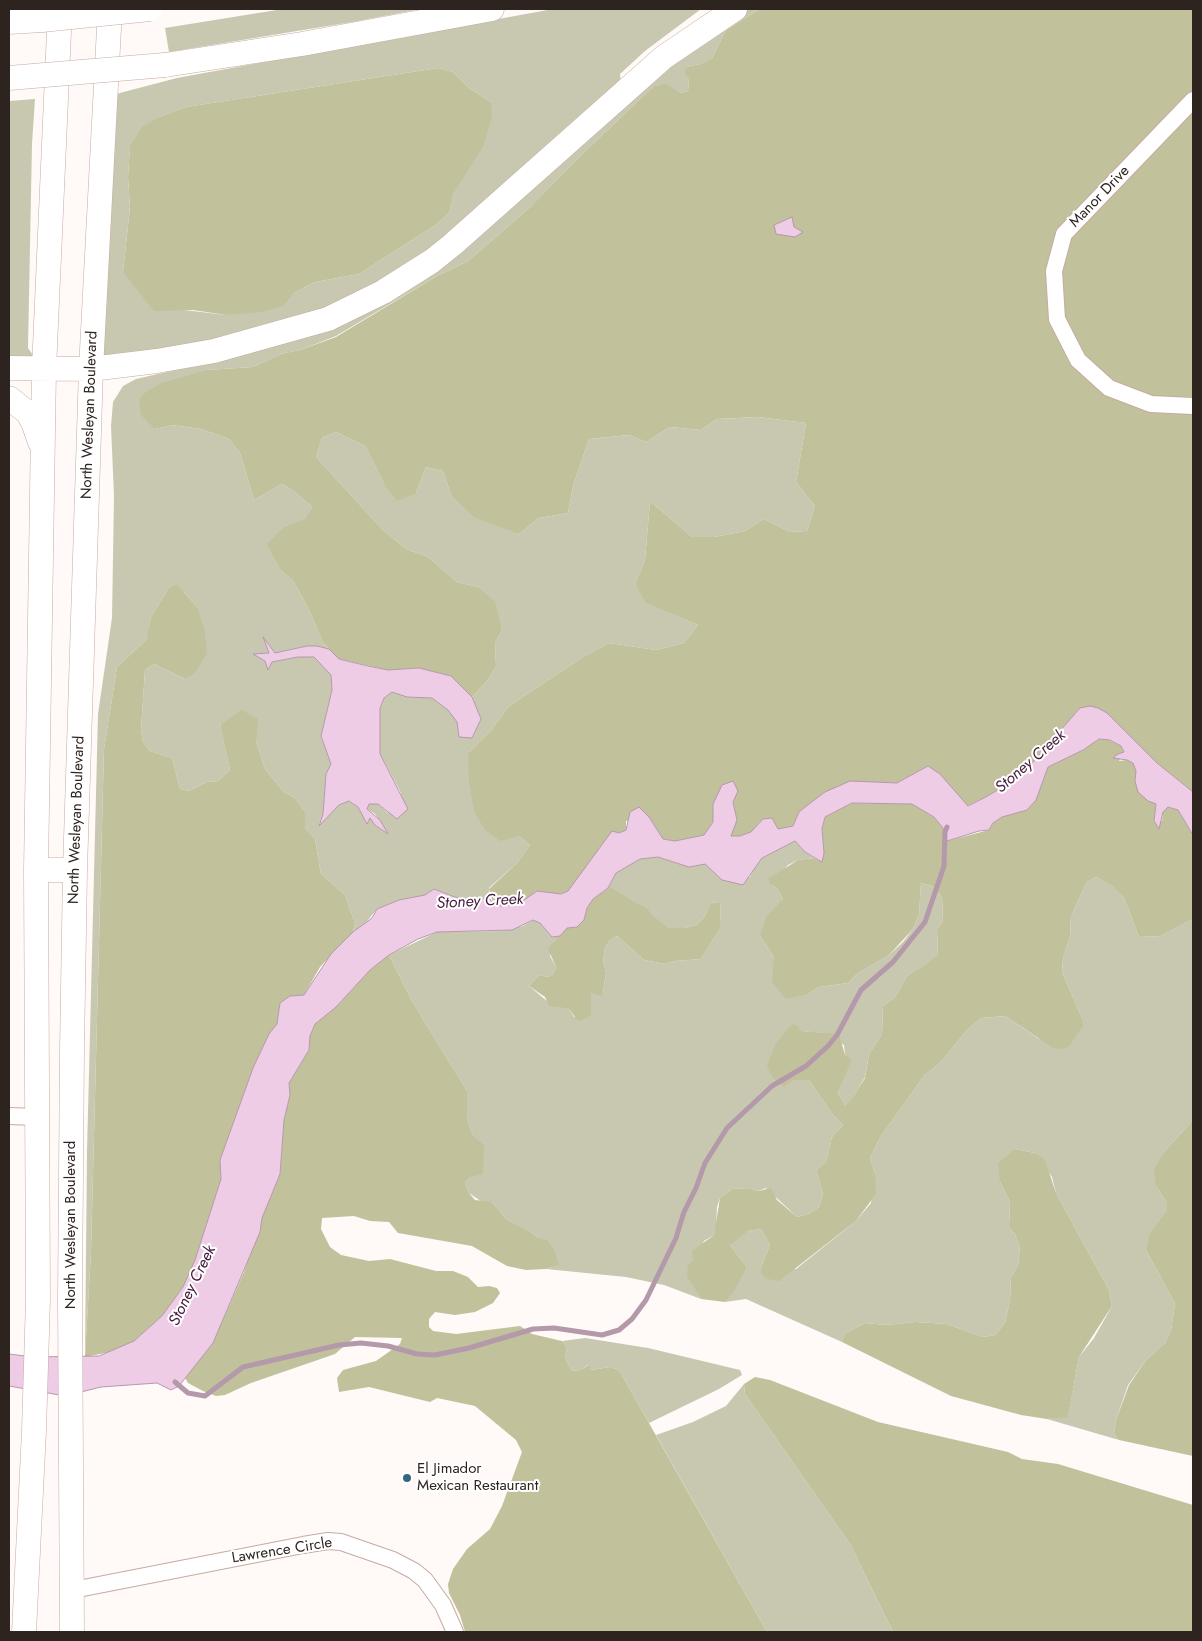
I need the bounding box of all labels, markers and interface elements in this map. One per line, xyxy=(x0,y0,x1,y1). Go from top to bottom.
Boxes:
street label: Manor Drive xyxy=(1066,163,1134,231)
street label: North Wesleyan Boulevard xyxy=(78,331,102,499)
water label: Stoney Creek xyxy=(992,726,1070,798)
street label: North Wesleyan Boulevard xyxy=(65,736,89,904)
water label: Stoney Creek xyxy=(436,890,524,914)
street label: North Wesleyan Boulevard xyxy=(62,1141,80,1309)
water label: Stoney Creek xyxy=(165,1243,221,1329)
place label: El Jimador Mexican Restaurant xyxy=(417,1460,538,1495)
marker: El Jimador Mexican Restaurant xyxy=(401,1472,413,1484)
street label: Lawrence Circle xyxy=(230,1534,334,1568)

